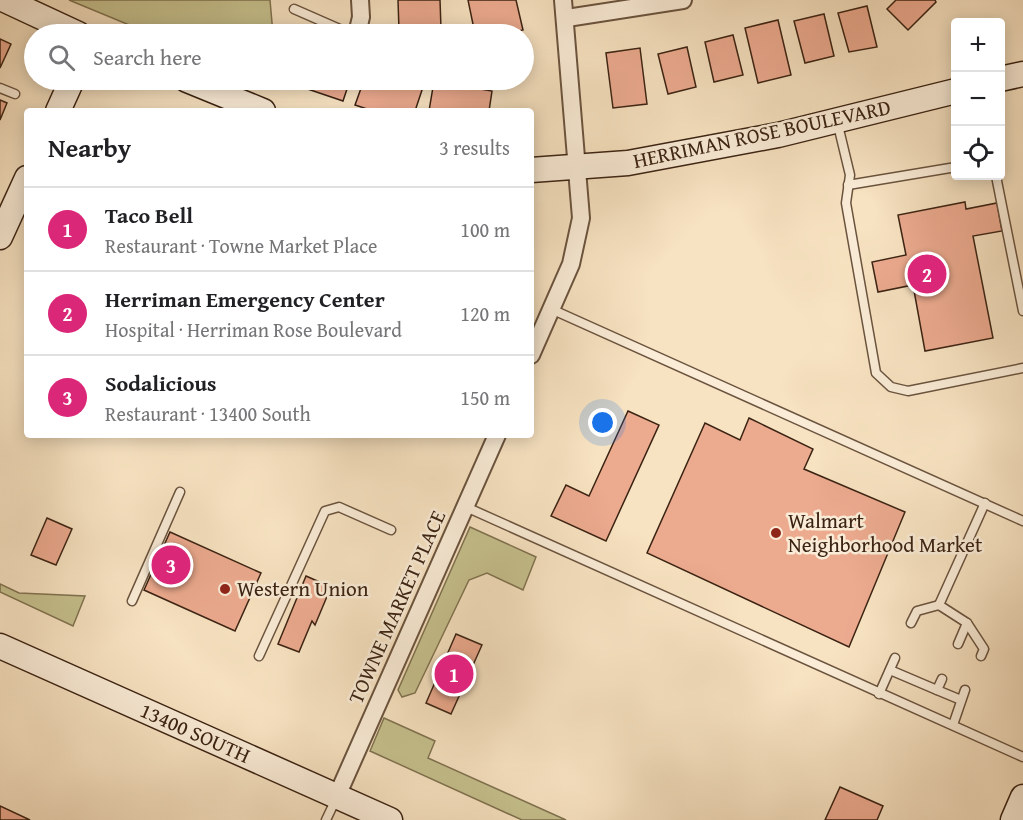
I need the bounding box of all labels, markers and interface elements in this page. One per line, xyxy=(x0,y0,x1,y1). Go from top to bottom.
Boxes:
map controls xyxy=(951,18,1005,180)
button: + xyxy=(951,18,1005,72)
search box xyxy=(24,24,534,90)
icon: search xyxy=(45,41,78,74)
text: Search here xyxy=(93,41,202,73)
button: − xyxy=(951,72,1005,126)
street label: HERRIMAN ROSE BOULEVARD xyxy=(630,91,893,176)
button: locate xyxy=(951,126,1005,180)
text: Nearby xyxy=(48,128,131,167)
text: 3 results xyxy=(439,133,510,162)
text: Taco Bell xyxy=(105,199,193,231)
text: 1 xyxy=(62,215,73,244)
text: 100 m xyxy=(460,215,510,244)
text: Restaurant · Towne Market Place xyxy=(105,231,377,260)
pin: 2 xyxy=(908,252,946,296)
text: Herriman Emergency Center xyxy=(105,283,385,315)
text: 2 xyxy=(62,299,73,328)
text: 120 m xyxy=(460,299,510,328)
text: Hospital · Herriman Rose Boulevard xyxy=(105,315,402,344)
text: Sodalicious xyxy=(105,367,217,399)
text: 3 xyxy=(62,383,73,412)
text: 150 m xyxy=(460,383,510,412)
text: Restaurant · 13400 South xyxy=(105,399,311,428)
your location xyxy=(588,408,617,437)
street label: TOWNE MARKET PLACE xyxy=(340,505,453,708)
place label: Walmart Neighborhood Market xyxy=(788,505,983,560)
marker: Walmart Neighborhood Market xyxy=(769,526,783,540)
pin: 3 xyxy=(152,542,190,588)
place label: Western Union xyxy=(237,573,369,604)
marker: Western Union xyxy=(218,582,232,596)
pin: 1 xyxy=(434,652,474,696)
street label: 13400 SOUTH xyxy=(135,694,255,771)

